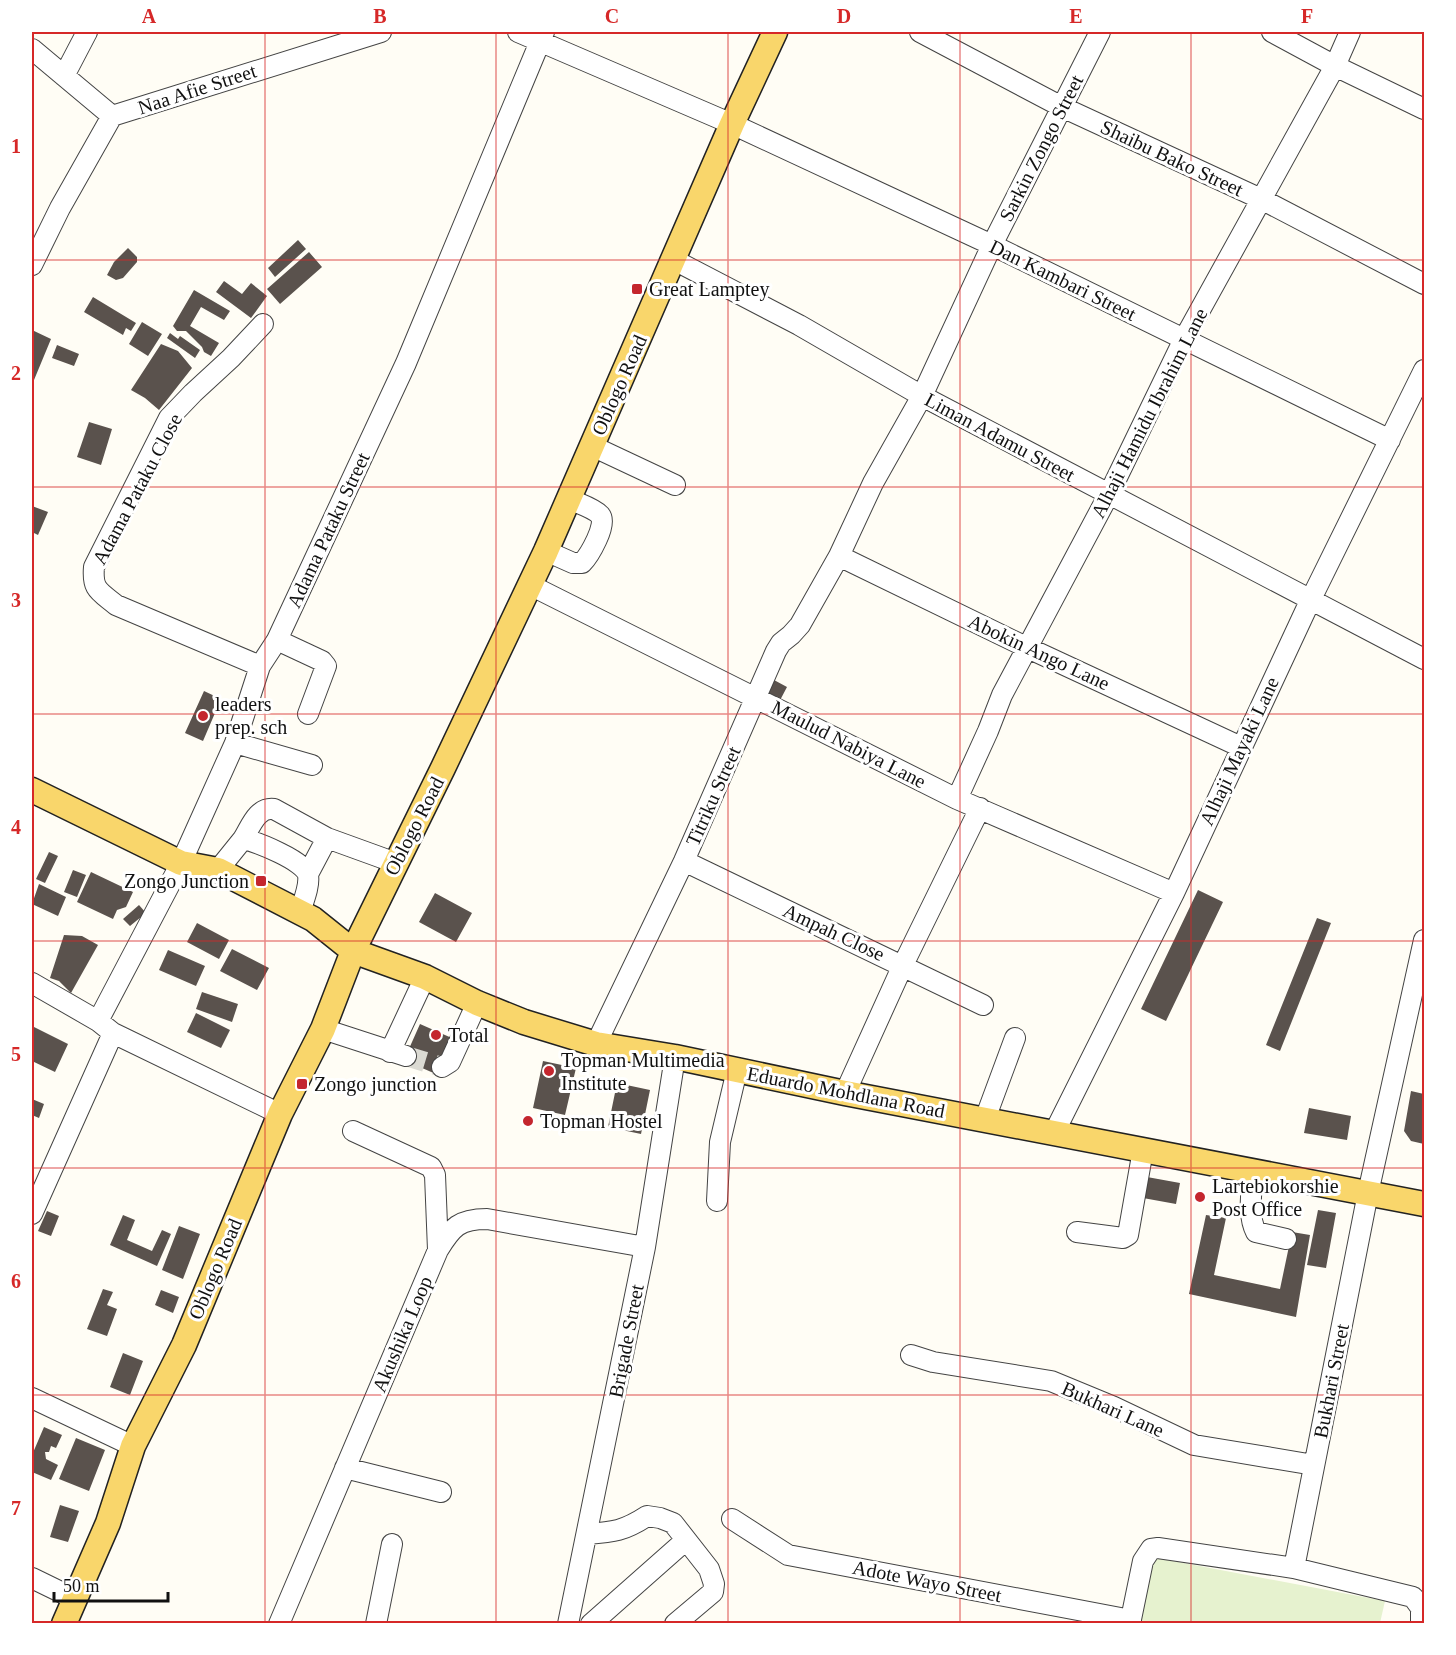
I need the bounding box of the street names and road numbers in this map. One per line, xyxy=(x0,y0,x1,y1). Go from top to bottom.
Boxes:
street label: Naa Afie Street xyxy=(135,59,259,119)
street label: Sarkin Zongo Street xyxy=(995,71,1088,225)
street label: Shaibu Bako Street xyxy=(1097,115,1247,201)
street label: Dan Kambari Street xyxy=(986,235,1140,325)
street label: Alhaji Hamidu Ibrahim Lane xyxy=(1086,304,1213,522)
street label: Oblogo Road xyxy=(587,332,652,439)
street label: Liman Adamu Street xyxy=(921,388,1079,486)
street label: Adama Pataku Close xyxy=(88,410,186,568)
street label: Adama Pataku Street xyxy=(282,448,374,611)
street label: Abokin Ango Lane xyxy=(964,610,1113,695)
street label: Alhaji Mayaki Lane xyxy=(1195,673,1284,829)
street label: Maulud Nabiya Lane xyxy=(768,696,930,793)
street label: Titriku Street xyxy=(681,742,745,849)
street label: Oblogo Road xyxy=(380,773,449,879)
street label: Ampah Close xyxy=(779,899,888,966)
street label: Eduardo Mohdlana Road xyxy=(745,1062,947,1122)
street label: Oblogo Road xyxy=(184,1215,247,1323)
street label: Akushika Loop xyxy=(368,1273,437,1396)
street label: Brigade Street xyxy=(604,1282,649,1400)
street label: Bukhari Street xyxy=(1309,1321,1353,1440)
street label: Bukhari Lane xyxy=(1059,1377,1168,1441)
street label: Adote Wayo Street xyxy=(850,1556,1004,1607)

